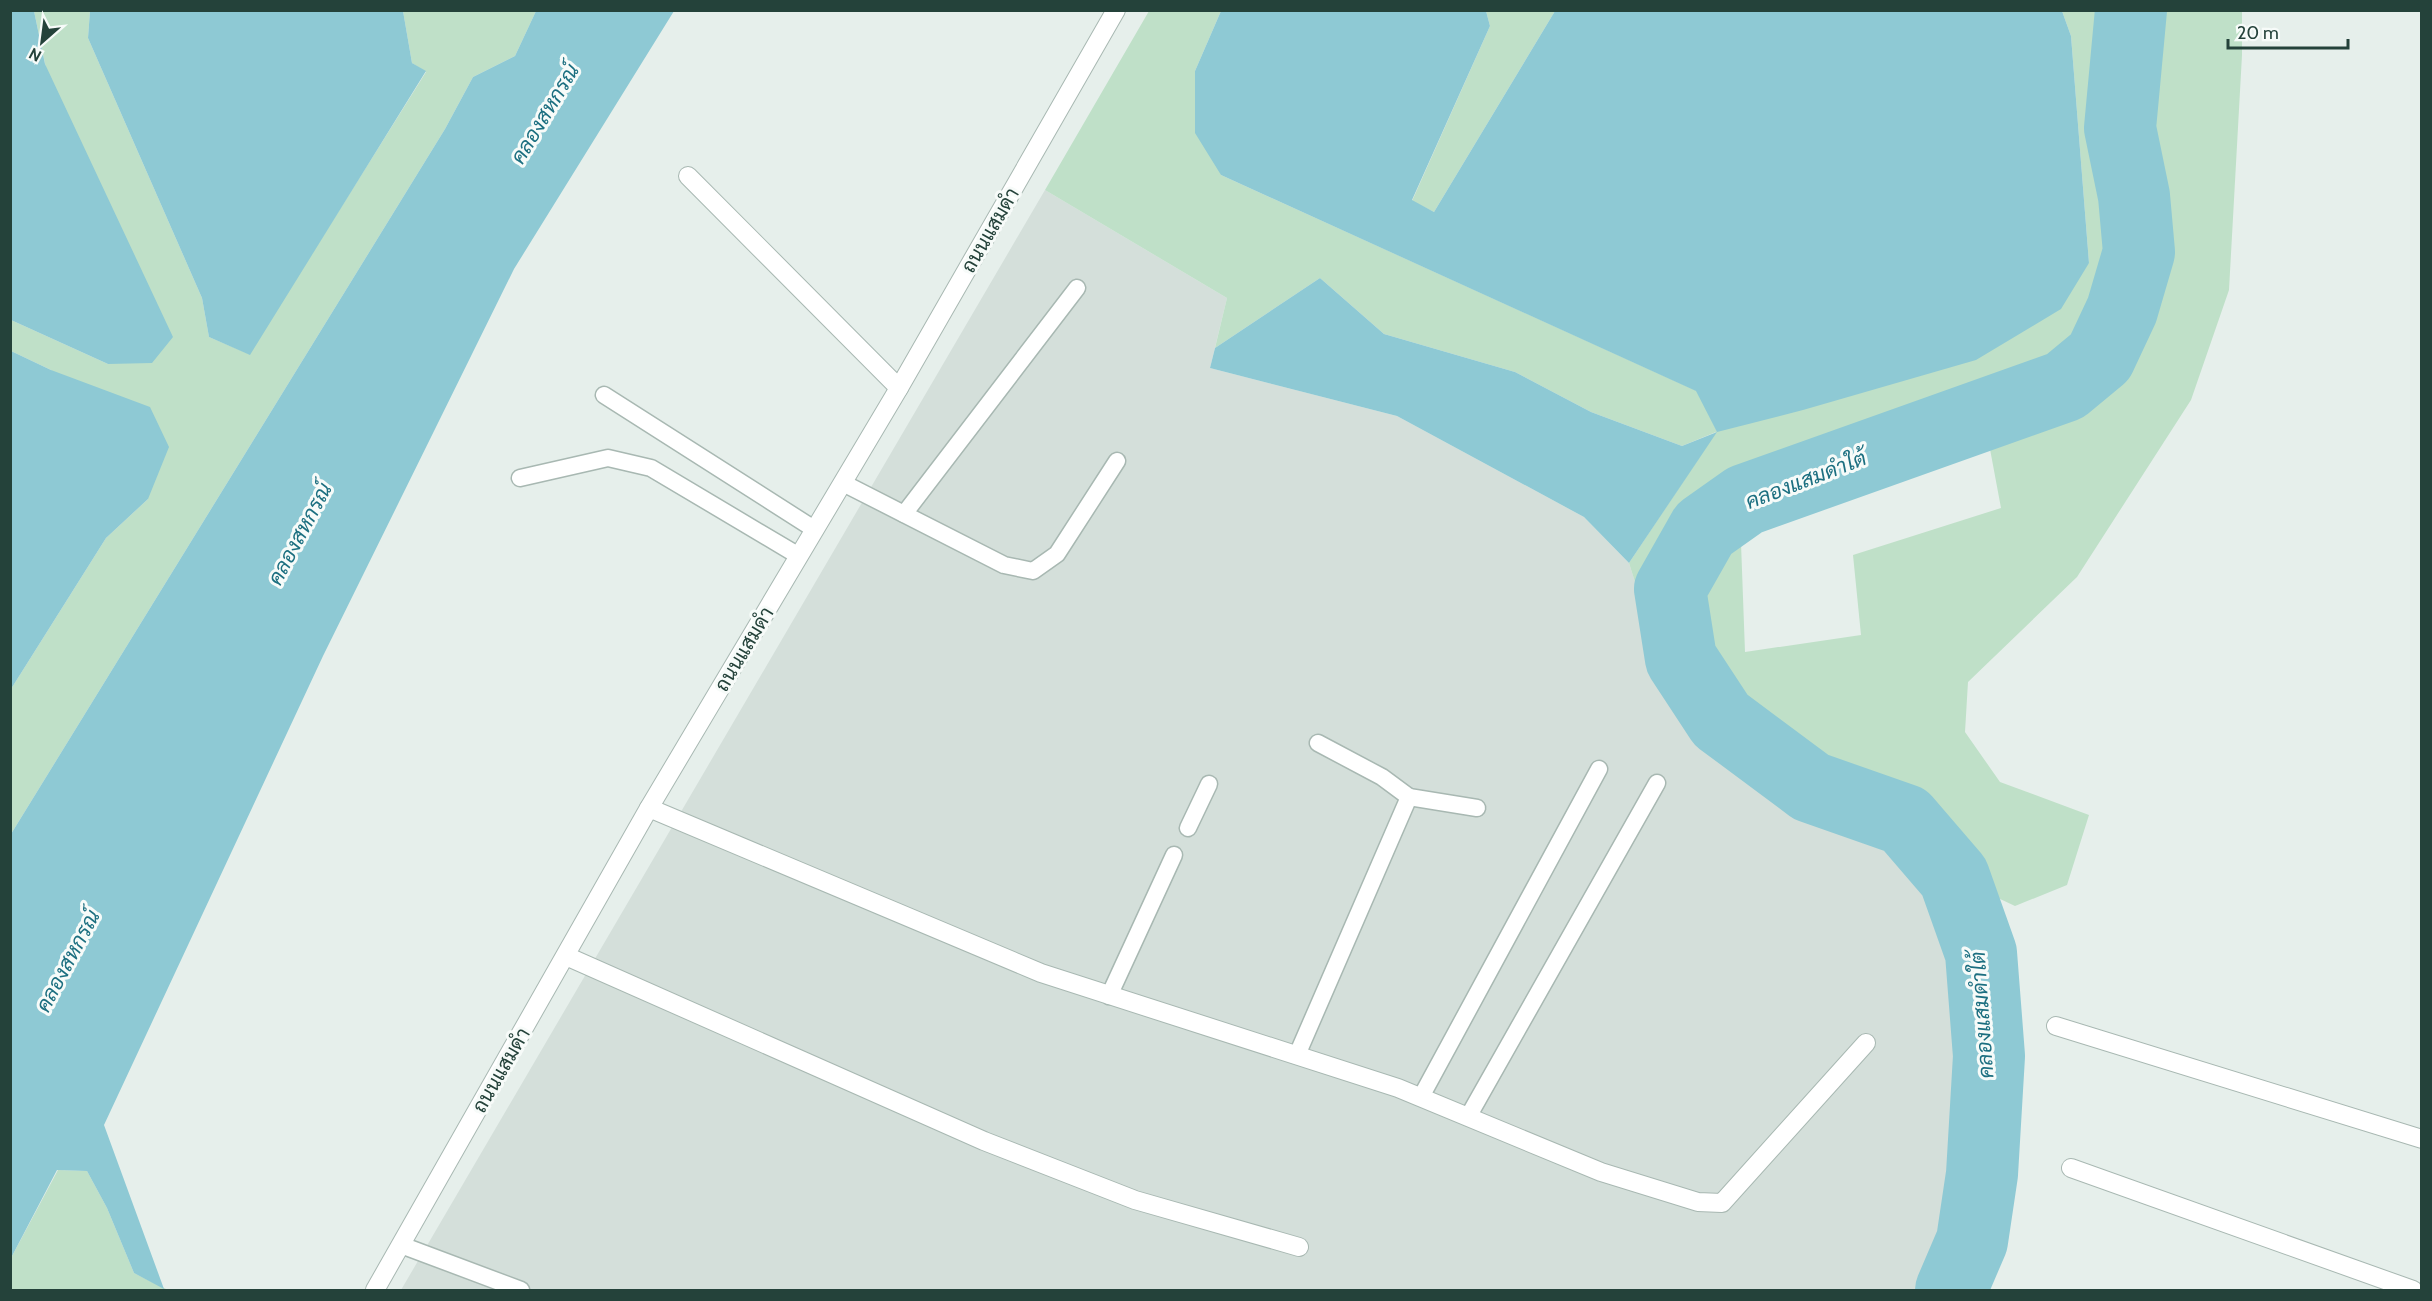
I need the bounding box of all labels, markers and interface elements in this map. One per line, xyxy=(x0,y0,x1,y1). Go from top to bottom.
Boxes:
north arrow xyxy=(12,12,72,72)
scale bar xyxy=(2228,12,2348,50)
text: 20 m xyxy=(2237,22,2279,44)
text: N xyxy=(26,44,45,66)
water label: คลองสหกรณ์ xyxy=(504,56,586,168)
street label: ถนนแสมดำ xyxy=(956,183,1024,277)
water label: คลองแสมดำใต้ xyxy=(1742,444,1873,514)
water label: คลองสหกรณ์ xyxy=(261,475,338,589)
street label: ถนนแสมดำ xyxy=(709,602,779,696)
water label: คลองสหกรณ์ xyxy=(29,902,106,1016)
water label: คลองแสมดำใต้ xyxy=(1964,947,1998,1079)
street label: ถนนแสมดำ xyxy=(467,1023,535,1117)

